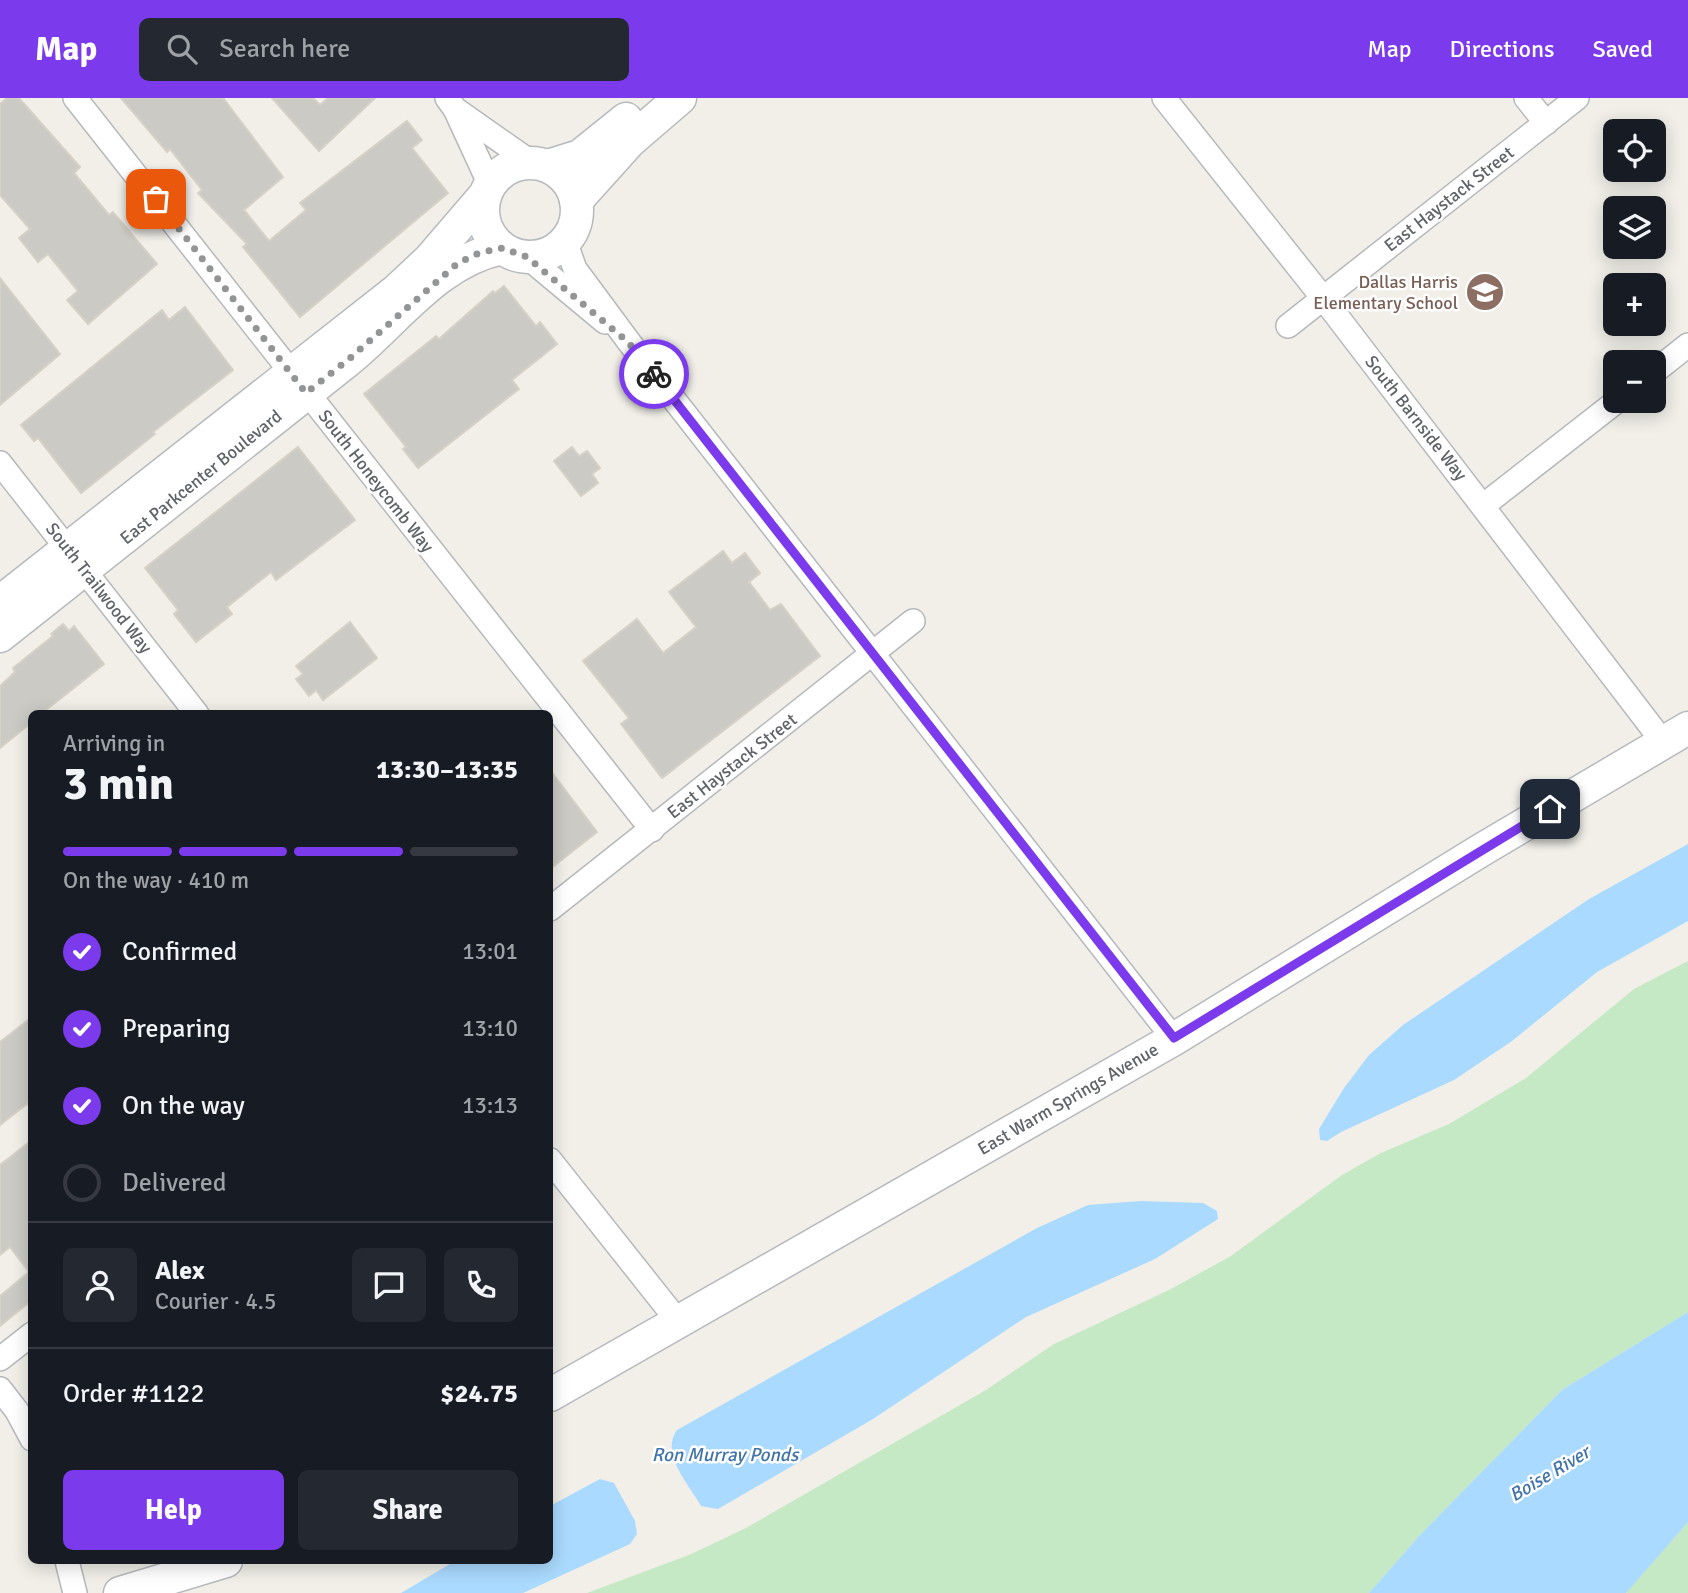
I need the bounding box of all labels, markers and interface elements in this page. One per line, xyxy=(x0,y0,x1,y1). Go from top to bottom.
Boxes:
search box xyxy=(139,18,629,81)
text: Map xyxy=(35,29,97,70)
icon: search xyxy=(163,30,201,68)
text: Search here xyxy=(219,33,350,65)
text: Map xyxy=(1367,34,1412,64)
text: Directions xyxy=(1450,34,1555,64)
text: Saved xyxy=(1593,34,1653,64)
map controls xyxy=(1603,119,1666,413)
button: locate xyxy=(1603,119,1666,182)
street label: East Haystack Street xyxy=(1380,142,1518,256)
pin xyxy=(126,169,186,229)
icon: bag xyxy=(137,180,175,218)
button: layers xyxy=(1603,196,1666,259)
place label: Dallas Harris Elementary School xyxy=(1313,271,1458,314)
school or university icon: Dallas Harris Elementary School xyxy=(1464,271,1506,313)
button: + xyxy=(1603,273,1666,336)
courier xyxy=(619,339,689,409)
button: − xyxy=(1603,350,1666,413)
street label: South Barnside Way xyxy=(1360,351,1472,486)
icon: bike xyxy=(635,355,673,393)
street label: East Parkcenter Boulevard xyxy=(116,405,286,549)
street label: South Honeycomb Way xyxy=(313,405,439,557)
street label: South Trailwood Way xyxy=(41,518,157,658)
street label: East Haystack Street xyxy=(663,709,801,823)
text: Arriving in xyxy=(63,729,165,758)
text: 13:30–13:35 xyxy=(376,754,518,786)
text: 3 min xyxy=(63,756,174,812)
pin xyxy=(1520,779,1580,839)
icon: home xyxy=(1531,790,1569,828)
text: On the way · 410 m xyxy=(63,866,249,895)
icon: check xyxy=(63,933,101,971)
text: Confirmed xyxy=(122,936,237,968)
text: 13:01 xyxy=(462,937,518,966)
icon: check xyxy=(63,1010,101,1048)
text: Preparing xyxy=(122,1013,230,1045)
text: 13:10 xyxy=(462,1014,518,1043)
street label: East Warm Springs Avenue xyxy=(974,1038,1162,1160)
icon: check xyxy=(63,1087,101,1125)
text: On the way xyxy=(122,1090,245,1122)
text: 13:13 xyxy=(462,1091,518,1120)
text: Delivered xyxy=(122,1167,227,1199)
button: person xyxy=(63,1248,137,1322)
button: chat xyxy=(352,1248,426,1322)
button: phone xyxy=(444,1248,518,1322)
text: Alex xyxy=(155,1255,205,1287)
text: Courier · 4.5 xyxy=(155,1287,276,1316)
text: Order #1122 xyxy=(63,1378,204,1410)
text: $24.75 xyxy=(440,1378,518,1410)
water label: Boise River xyxy=(1505,1439,1597,1507)
water label: Ron Murray Ponds xyxy=(652,1443,800,1467)
button: Help xyxy=(63,1470,284,1550)
button: Share xyxy=(298,1470,518,1550)

